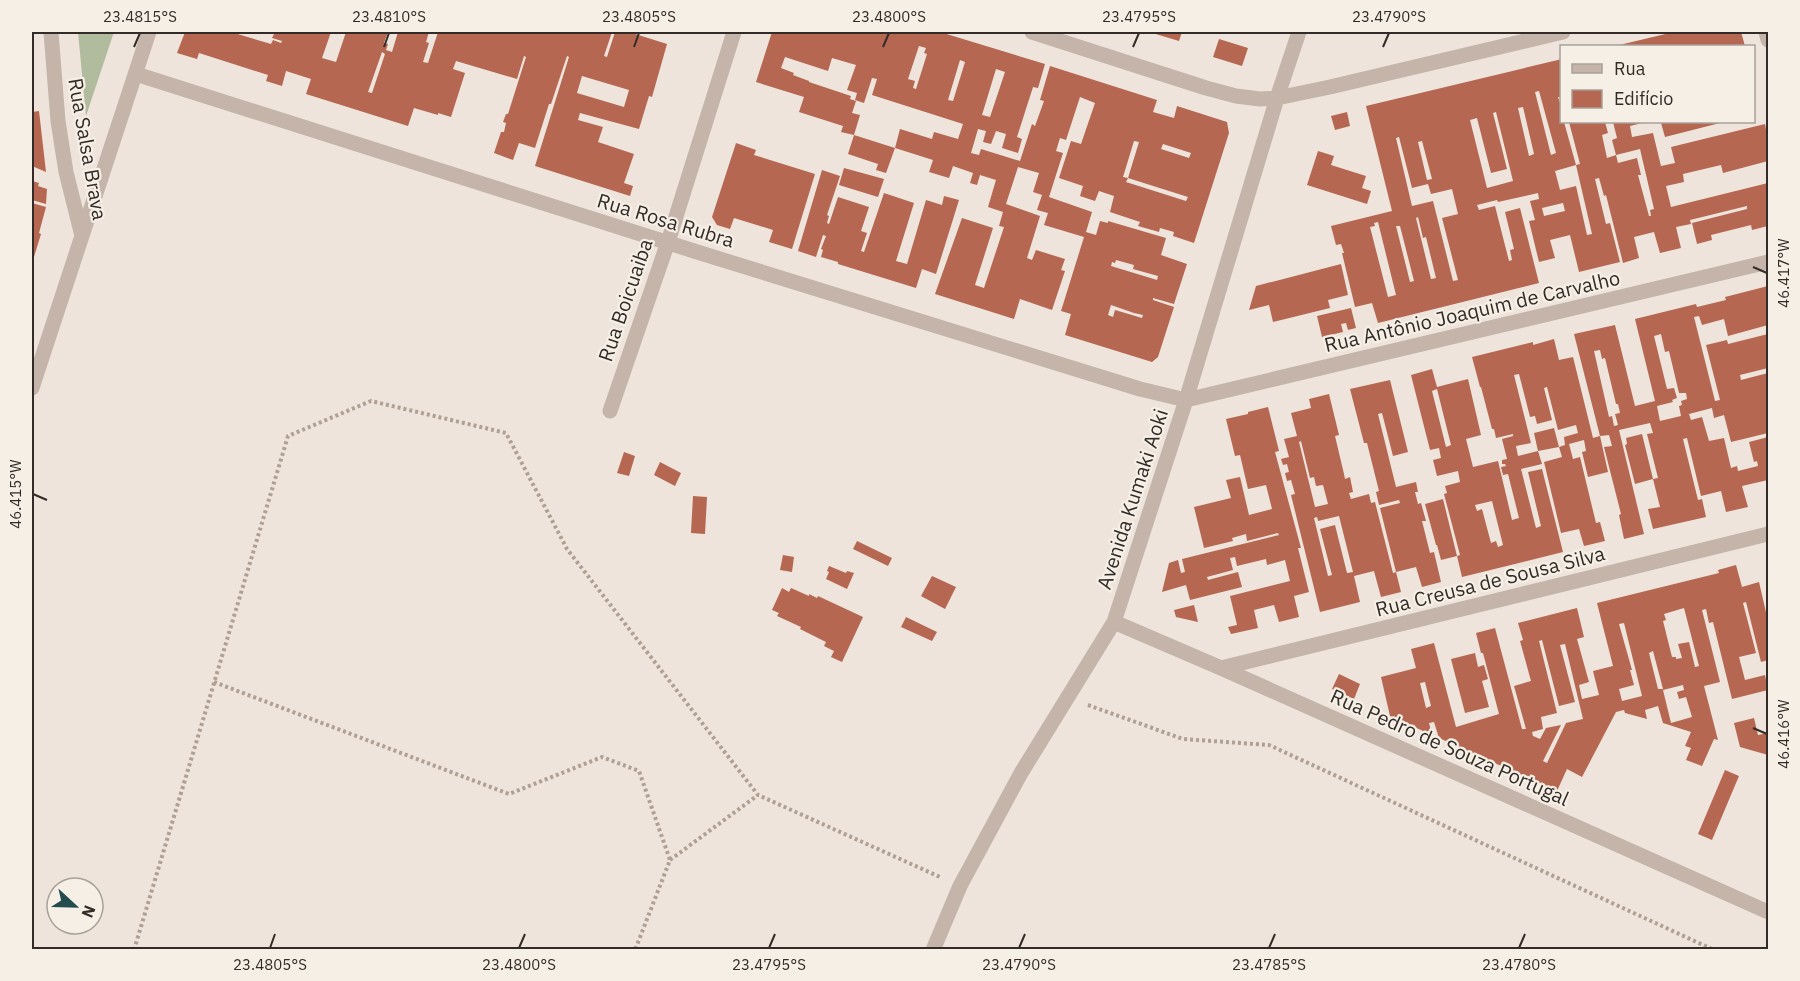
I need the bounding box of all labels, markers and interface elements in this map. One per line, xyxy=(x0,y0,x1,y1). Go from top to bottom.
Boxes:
text: 23.4815°S xyxy=(103,7,177,26)
text: 23.4810°S xyxy=(352,7,426,26)
text: 23.4805°S xyxy=(602,7,676,26)
text: 23.4800°S xyxy=(852,7,926,26)
text: 23.4795°S xyxy=(1102,7,1176,26)
text: 23.4790°S xyxy=(1352,7,1426,26)
legend xyxy=(1560,45,1755,123)
text: Rua xyxy=(1614,57,1646,80)
street label: Rua Salsa Brava xyxy=(62,76,114,222)
text: Edifício xyxy=(1614,87,1673,110)
street label: Rua Rosa Rubra xyxy=(594,186,738,254)
street label: Rua Boicuaiba xyxy=(591,235,659,365)
text: 46.417°W xyxy=(1774,238,1793,308)
street label: Rua Antônio Joaquim de Carvalho xyxy=(1322,264,1622,358)
street label: Avenida Kumaki Aoki xyxy=(1090,405,1174,593)
text: 46.415°W xyxy=(6,459,25,529)
street label: Rua Creusa de Sousa Silva xyxy=(1372,539,1608,623)
street label: Rua Pedro de Souza Portugal xyxy=(1326,682,1574,812)
text: 46.416°W xyxy=(1774,699,1793,769)
north arrow xyxy=(45,876,105,936)
text: N xyxy=(77,902,100,921)
text: 23.4805°S xyxy=(233,955,307,974)
text: 23.4800°S xyxy=(482,955,556,974)
text: 23.4795°S xyxy=(732,955,806,974)
text: 23.4790°S xyxy=(982,955,1056,974)
text: 23.4785°S xyxy=(1232,955,1306,974)
text: 23.4780°S xyxy=(1482,955,1556,974)

